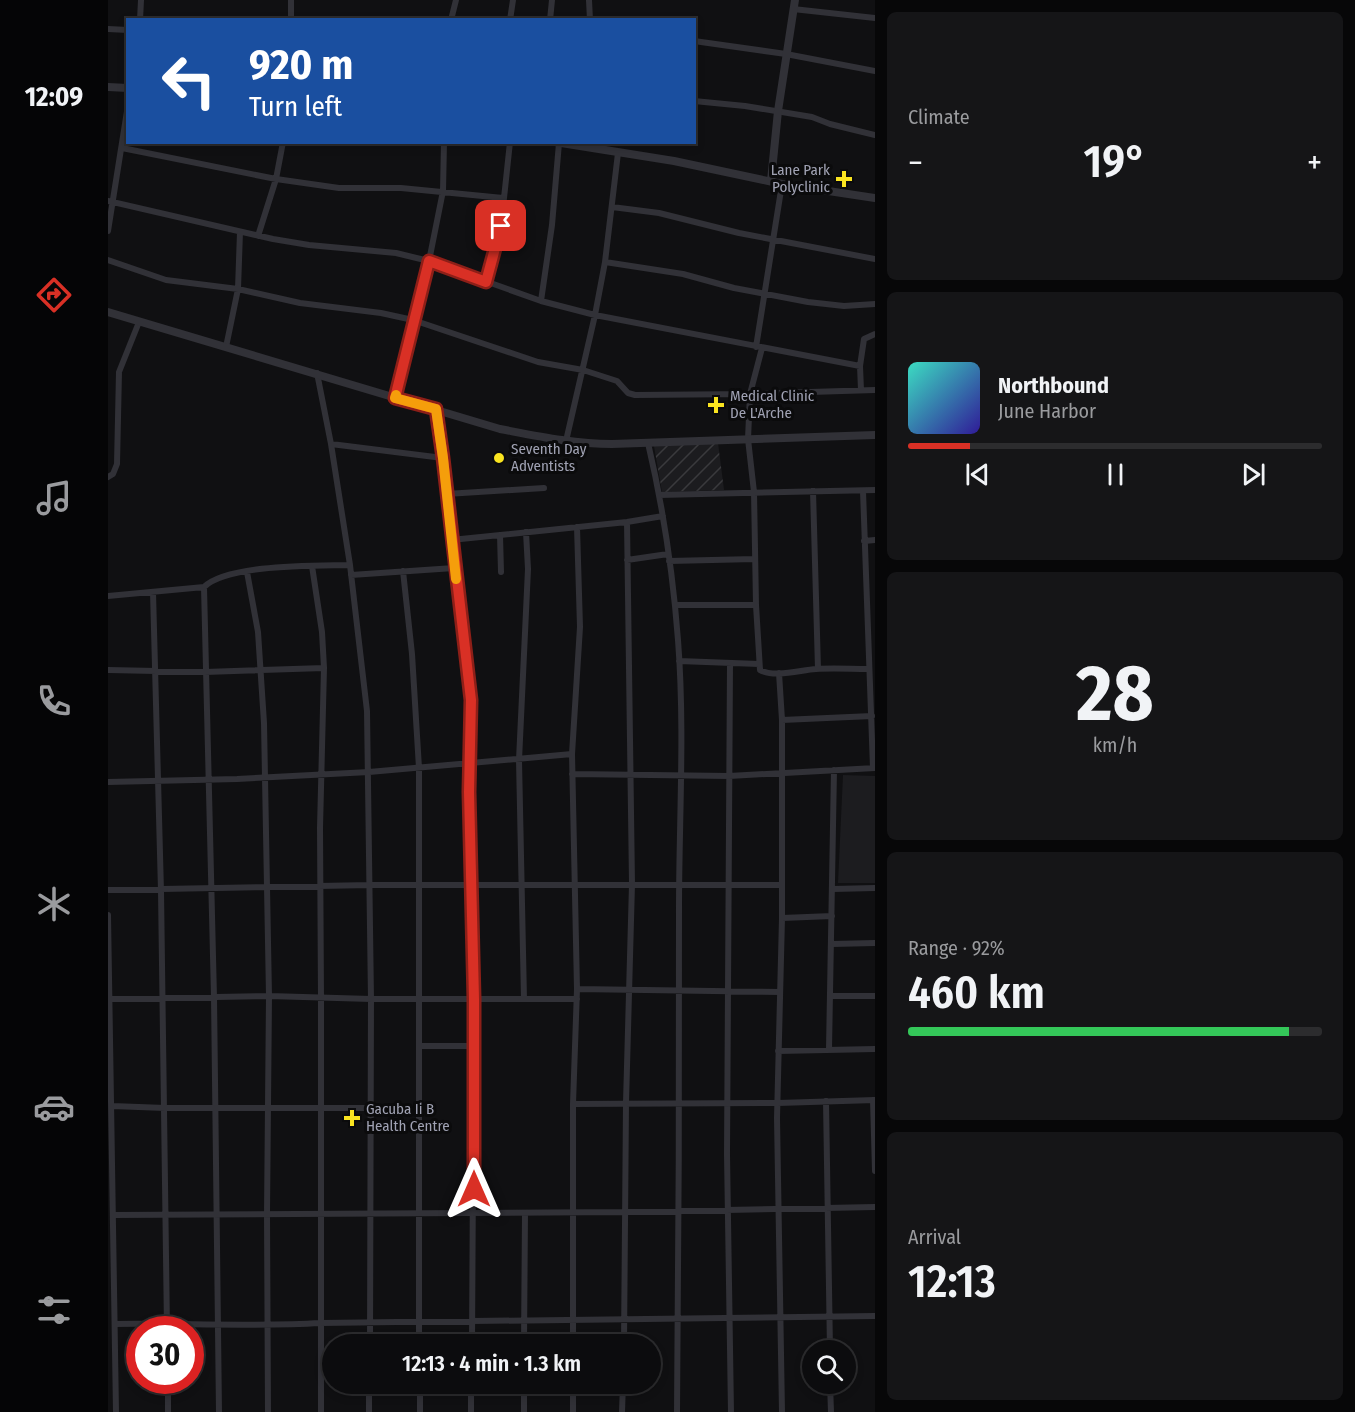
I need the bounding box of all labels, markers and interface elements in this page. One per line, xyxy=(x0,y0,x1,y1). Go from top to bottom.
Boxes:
text: 920 m xyxy=(249,40,353,90)
icon: left xyxy=(150,42,228,120)
text: 12:09 xyxy=(25,81,83,113)
text: Turn left xyxy=(249,91,342,123)
text: Climate xyxy=(908,105,970,129)
text: 19° xyxy=(1084,135,1146,189)
text: − xyxy=(908,143,923,183)
text: + xyxy=(1307,143,1322,183)
place label: Lane Park Polyclinic xyxy=(771,161,831,196)
marker: Lane Park Polyclinic xyxy=(835,170,853,188)
pin xyxy=(475,200,526,251)
icon: arrive xyxy=(484,209,517,242)
icon: directions xyxy=(33,274,75,316)
text: Northbound xyxy=(998,372,1109,399)
place label: Medical Clinic De L'Arche xyxy=(730,387,815,422)
marker: Medical Clinic De L'Arche xyxy=(707,396,725,414)
text: June Harbor xyxy=(998,399,1096,423)
place label: Seventh Day Adventists xyxy=(511,440,587,475)
marker: Seventh Day Adventists xyxy=(492,451,506,465)
icon: previous xyxy=(961,458,994,491)
icon: pause xyxy=(1099,458,1132,491)
icon: next xyxy=(1237,458,1270,491)
icon: music xyxy=(33,477,75,519)
text: 28 xyxy=(1076,647,1154,741)
icon: phone xyxy=(33,680,75,722)
text: km/h xyxy=(1093,733,1137,757)
icon: climate xyxy=(33,883,75,925)
text: Range · 92% xyxy=(908,936,1005,960)
text: 460 km xyxy=(908,966,1045,1020)
icon: car xyxy=(33,1086,75,1128)
place label: Gacuba Ii B Health Centre xyxy=(366,1100,450,1135)
marker: Gacuba Ii B Health Centre xyxy=(343,1109,361,1127)
position arrow xyxy=(442,1157,506,1221)
text: Arrival xyxy=(908,1225,961,1249)
text: 12:13 xyxy=(908,1255,996,1309)
icon: filters xyxy=(33,1289,75,1331)
speed limit sign: 30 xyxy=(126,1316,204,1394)
map controls xyxy=(802,1340,856,1394)
button: search xyxy=(802,1340,856,1394)
text: 12:13 · 4 min · 1.3 km xyxy=(402,1350,581,1377)

